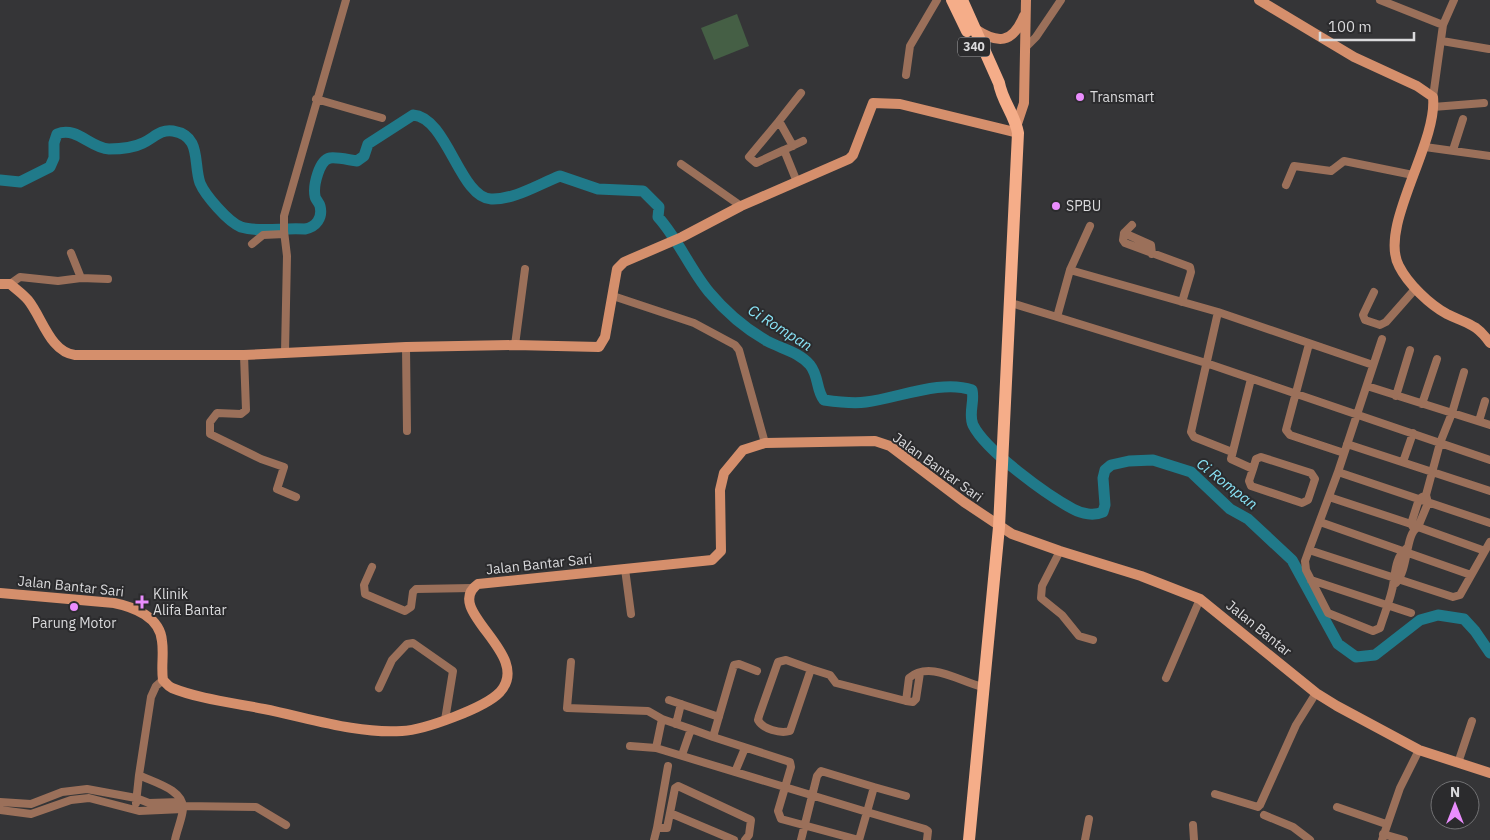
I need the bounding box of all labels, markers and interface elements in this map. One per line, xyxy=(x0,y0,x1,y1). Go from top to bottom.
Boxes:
scale bar xyxy=(1320,10,1414,42)
text: 100 m xyxy=(1328,17,1372,36)
road number: 340 xyxy=(958,38,990,56)
place label: Transmart xyxy=(1090,88,1155,106)
marker: Transmart xyxy=(1074,91,1086,103)
place label: SPBU xyxy=(1066,197,1101,215)
marker: SPBU xyxy=(1050,200,1062,212)
water label: Ci Rompan xyxy=(745,300,816,355)
street label: Jalan Bantar Sari xyxy=(890,428,986,506)
water label: Ci Rompan xyxy=(1193,454,1262,513)
street label: Jalan Bantar Sari xyxy=(485,549,593,579)
street label: Jalan Bantar Sari xyxy=(17,571,125,601)
place label: Klinik Alifa Bantar xyxy=(153,585,227,619)
marker: Klinik Alifa Bantar xyxy=(135,595,149,609)
street label: Jalan Bantar xyxy=(1223,596,1295,660)
marker: Parung Motor xyxy=(68,601,80,613)
place label: Parung Motor xyxy=(32,614,116,632)
north arrow xyxy=(1430,780,1480,830)
text: N xyxy=(1450,783,1460,801)

